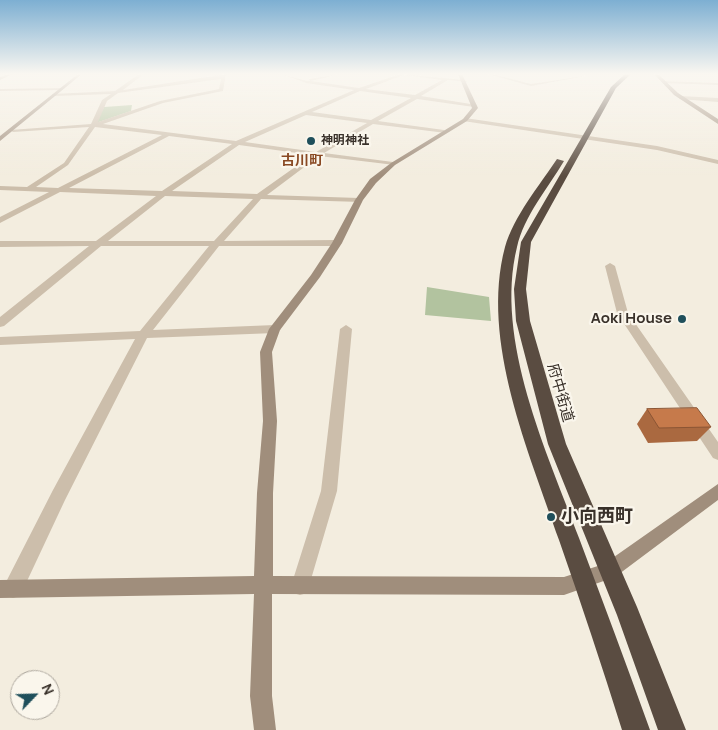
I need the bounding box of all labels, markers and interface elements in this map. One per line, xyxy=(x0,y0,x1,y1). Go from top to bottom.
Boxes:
place label: 神明神社 xyxy=(321,134,369,148)
marker: 神明神社 xyxy=(305,135,317,147)
district label: 古川町 xyxy=(281,153,323,169)
place label: Aoki House xyxy=(591,310,672,328)
marker: Aoki House xyxy=(676,313,688,325)
street label: 府中街道 xyxy=(543,362,577,424)
place label: 小向西町 xyxy=(561,506,633,528)
marker: 小向西町 xyxy=(545,511,557,523)
north arrow xyxy=(10,670,60,720)
text: N xyxy=(38,681,59,698)

